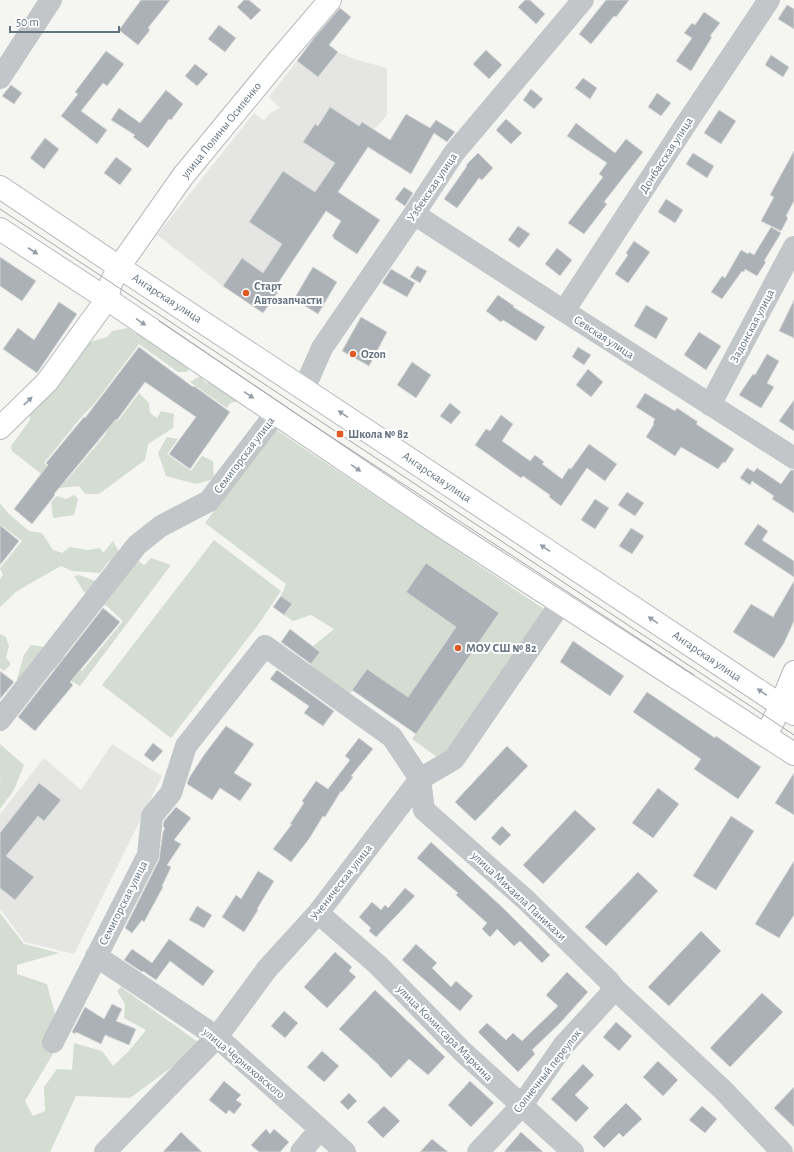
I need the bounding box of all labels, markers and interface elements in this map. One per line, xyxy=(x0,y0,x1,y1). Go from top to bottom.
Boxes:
scale bar xyxy=(10,8,119,34)
text: 50 m xyxy=(16,16,39,28)
street label: улица Полины Осипенко xyxy=(178,80,264,182)
street label: Донбасская улица xyxy=(637,115,696,196)
street label: Узбекская улица xyxy=(405,150,460,224)
one-way arrow xyxy=(27,247,39,254)
street label: Ангарская улица xyxy=(129,271,204,326)
place label: Старт Автозапчасти xyxy=(254,280,322,306)
street label: Задонская улица xyxy=(728,287,778,365)
marker: Старт Автозапчасти xyxy=(241,288,251,298)
street label: Севская улица xyxy=(571,313,637,362)
one-way arrow xyxy=(136,318,147,326)
place label: Ozon xyxy=(361,348,386,360)
marker: Ozon xyxy=(348,349,358,359)
one-way arrow xyxy=(244,391,254,399)
one-way arrow xyxy=(23,396,33,406)
one-way arrow xyxy=(338,411,349,418)
street label: Семигорская улица xyxy=(211,414,278,496)
place label: Школа № 82 xyxy=(348,428,409,440)
marker: Школа № 82 xyxy=(335,429,345,439)
street label: Ангарская улица xyxy=(400,450,474,506)
one-way arrow xyxy=(351,464,362,472)
one-way arrow xyxy=(540,544,550,552)
one-way arrow xyxy=(648,616,658,624)
street label: Ангарская улица xyxy=(670,629,744,685)
place label: МОУ СШ № 82 xyxy=(466,642,537,654)
marker: МОУ СШ № 82 xyxy=(453,643,463,653)
one-way arrow xyxy=(756,688,767,696)
street label: Ученическая улица xyxy=(308,841,375,923)
street label: улица Михаила Паникахи xyxy=(468,848,569,944)
street label: Семигорская улица xyxy=(97,858,151,948)
street label: улица Комиссара Маркина xyxy=(393,982,496,1084)
street label: улица Черняховского xyxy=(199,1025,287,1101)
street label: Солнечный переулок xyxy=(511,1027,584,1115)

